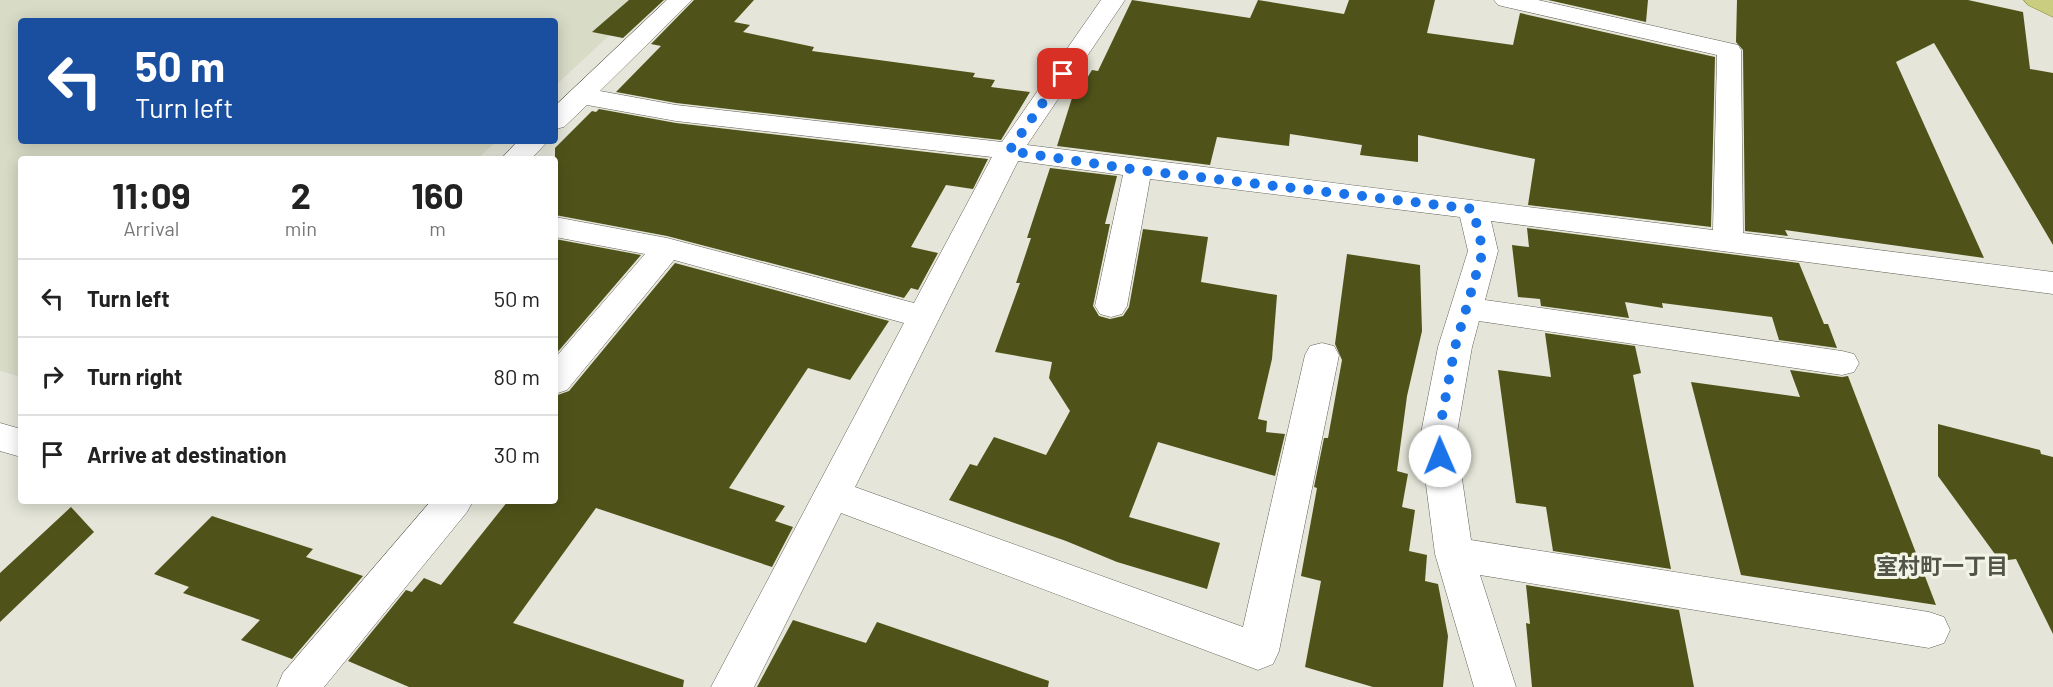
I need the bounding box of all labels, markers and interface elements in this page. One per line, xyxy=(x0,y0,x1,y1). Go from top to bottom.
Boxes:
text: 50 m xyxy=(135,40,225,90)
icon: left xyxy=(36,42,114,120)
pin xyxy=(1037,48,1088,99)
icon: arrive xyxy=(1046,57,1079,90)
text: Turn left xyxy=(135,91,233,123)
text: 11:09 xyxy=(112,173,191,216)
text: 2 xyxy=(291,173,311,216)
text: 160 xyxy=(411,173,464,216)
text: Arrival xyxy=(123,216,179,240)
text: min xyxy=(285,216,317,240)
text: m xyxy=(429,216,446,240)
icon: left xyxy=(36,282,69,315)
text: Turn left xyxy=(87,285,170,311)
text: 50 m xyxy=(494,285,540,311)
icon: right xyxy=(36,360,69,393)
text: Turn right xyxy=(87,363,182,389)
text: 80 m xyxy=(494,363,540,389)
position arrow xyxy=(1408,424,1472,488)
icon: arrive xyxy=(36,438,69,471)
text: Arrive at destination xyxy=(87,441,286,467)
text: 30 m xyxy=(494,441,540,467)
district label: 室村町一丁目 xyxy=(1876,552,2008,578)

